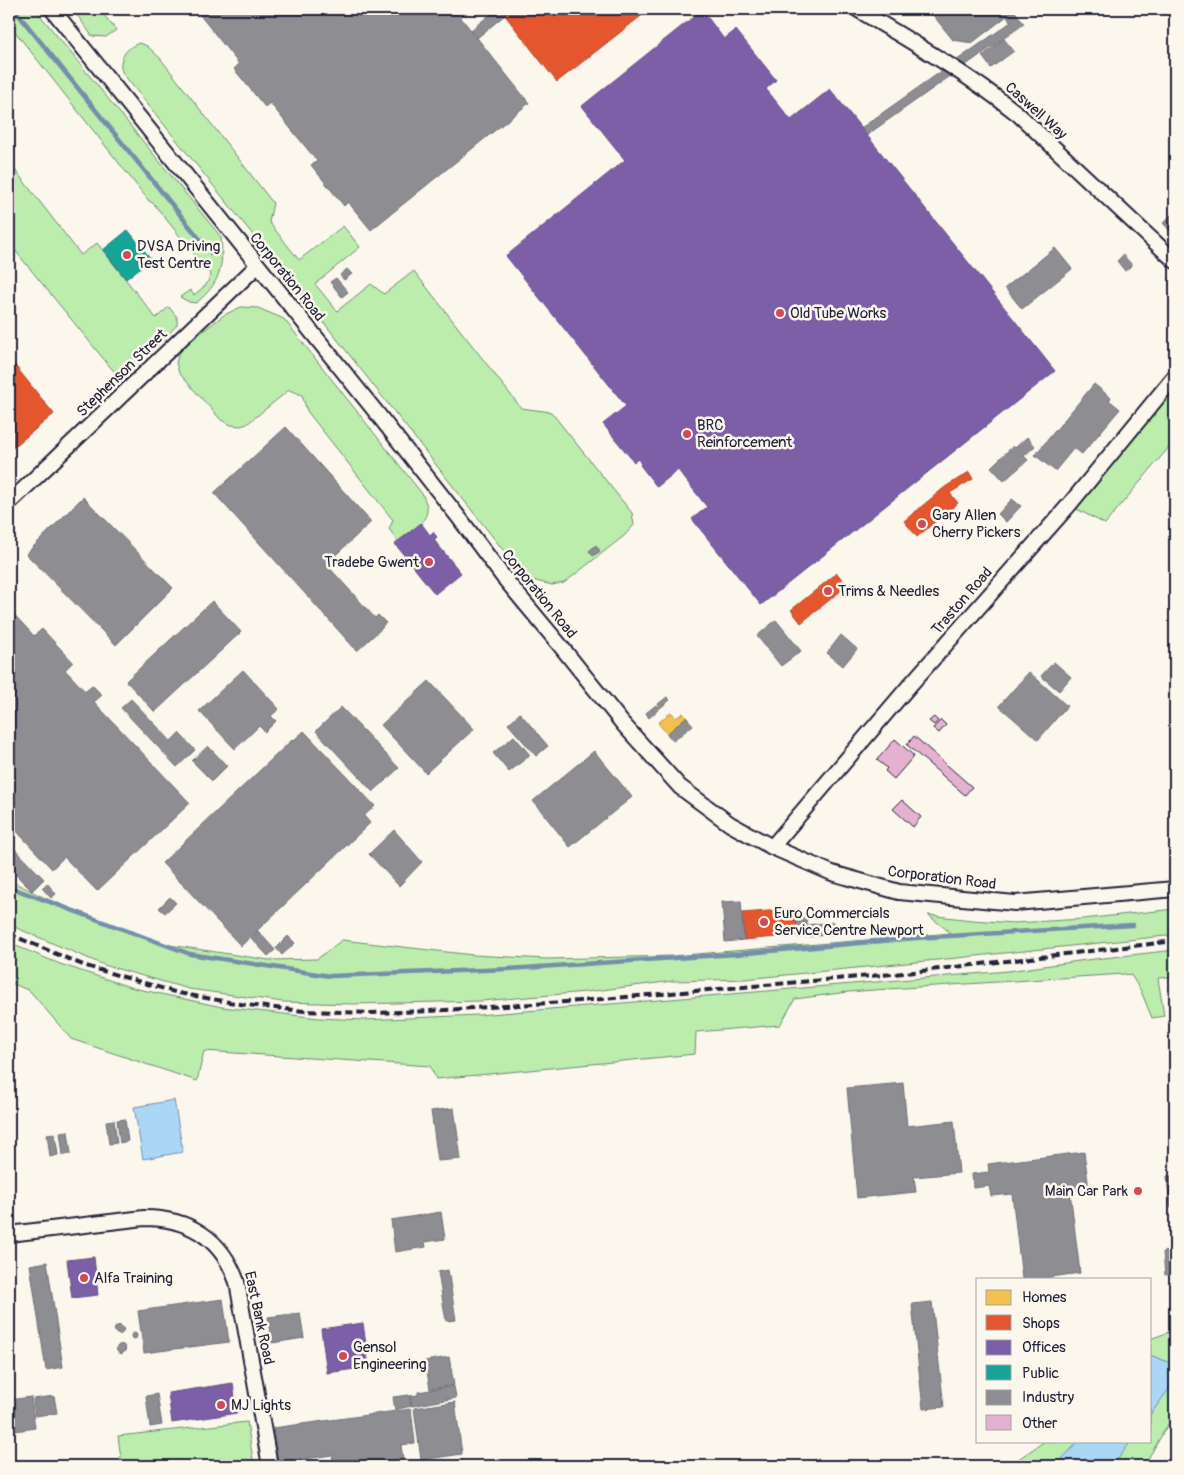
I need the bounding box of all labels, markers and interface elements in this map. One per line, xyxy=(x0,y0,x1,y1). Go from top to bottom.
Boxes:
street label: Caswell Way xyxy=(1001,78,1071,144)
street label: Corporation Road xyxy=(245,229,329,325)
place label: DVSA Driving Test Centre xyxy=(137,237,220,273)
marker: DVSA Driving Test Centre xyxy=(121,249,133,261)
place label: Old Tube Works xyxy=(790,304,887,323)
marker: Old Tube Works xyxy=(774,307,786,319)
street label: Stephenson Street xyxy=(73,324,172,421)
place label: BRC Reinforcement xyxy=(697,416,793,452)
marker: BRC Reinforcement xyxy=(681,428,693,440)
place label: Gary Allen Cherry Pickers xyxy=(932,506,1021,542)
marker: Gary Allen Cherry Pickers xyxy=(916,518,928,530)
street label: Corporation Road xyxy=(497,546,581,642)
place label: Tradebe Gwent xyxy=(324,553,420,572)
marker: Tradebe Gwent xyxy=(423,556,435,568)
street label: Traston Road xyxy=(927,563,997,639)
place label: Trims & Needles xyxy=(838,582,940,601)
marker: Trims & Needles xyxy=(822,585,834,597)
street label: Corporation Road xyxy=(887,862,997,894)
place label: Euro Commercials Service Centre Newport xyxy=(774,904,925,940)
marker: Euro Commercials Service Centre Newport xyxy=(758,916,770,928)
place label: Main Car Park xyxy=(1045,1182,1129,1201)
marker: Main Car Park xyxy=(1132,1185,1144,1197)
place label: Alfa Training xyxy=(94,1269,173,1288)
street label: East Bank Road xyxy=(240,1270,278,1366)
marker: Alfa Training xyxy=(78,1272,90,1284)
legend xyxy=(976,1278,1152,1442)
text: Homes xyxy=(1022,1288,1067,1307)
text: Shops xyxy=(1022,1314,1060,1333)
place label: Gensol Engineering xyxy=(353,1338,427,1374)
text: Offices xyxy=(1022,1338,1066,1357)
marker: Gensol Engineering xyxy=(337,1350,349,1362)
text: Public xyxy=(1022,1364,1059,1383)
text: Industry xyxy=(1022,1388,1075,1407)
place label: MJ Lights xyxy=(231,1396,291,1415)
marker: MJ Lights xyxy=(215,1399,227,1411)
text: Other xyxy=(1022,1414,1058,1433)

